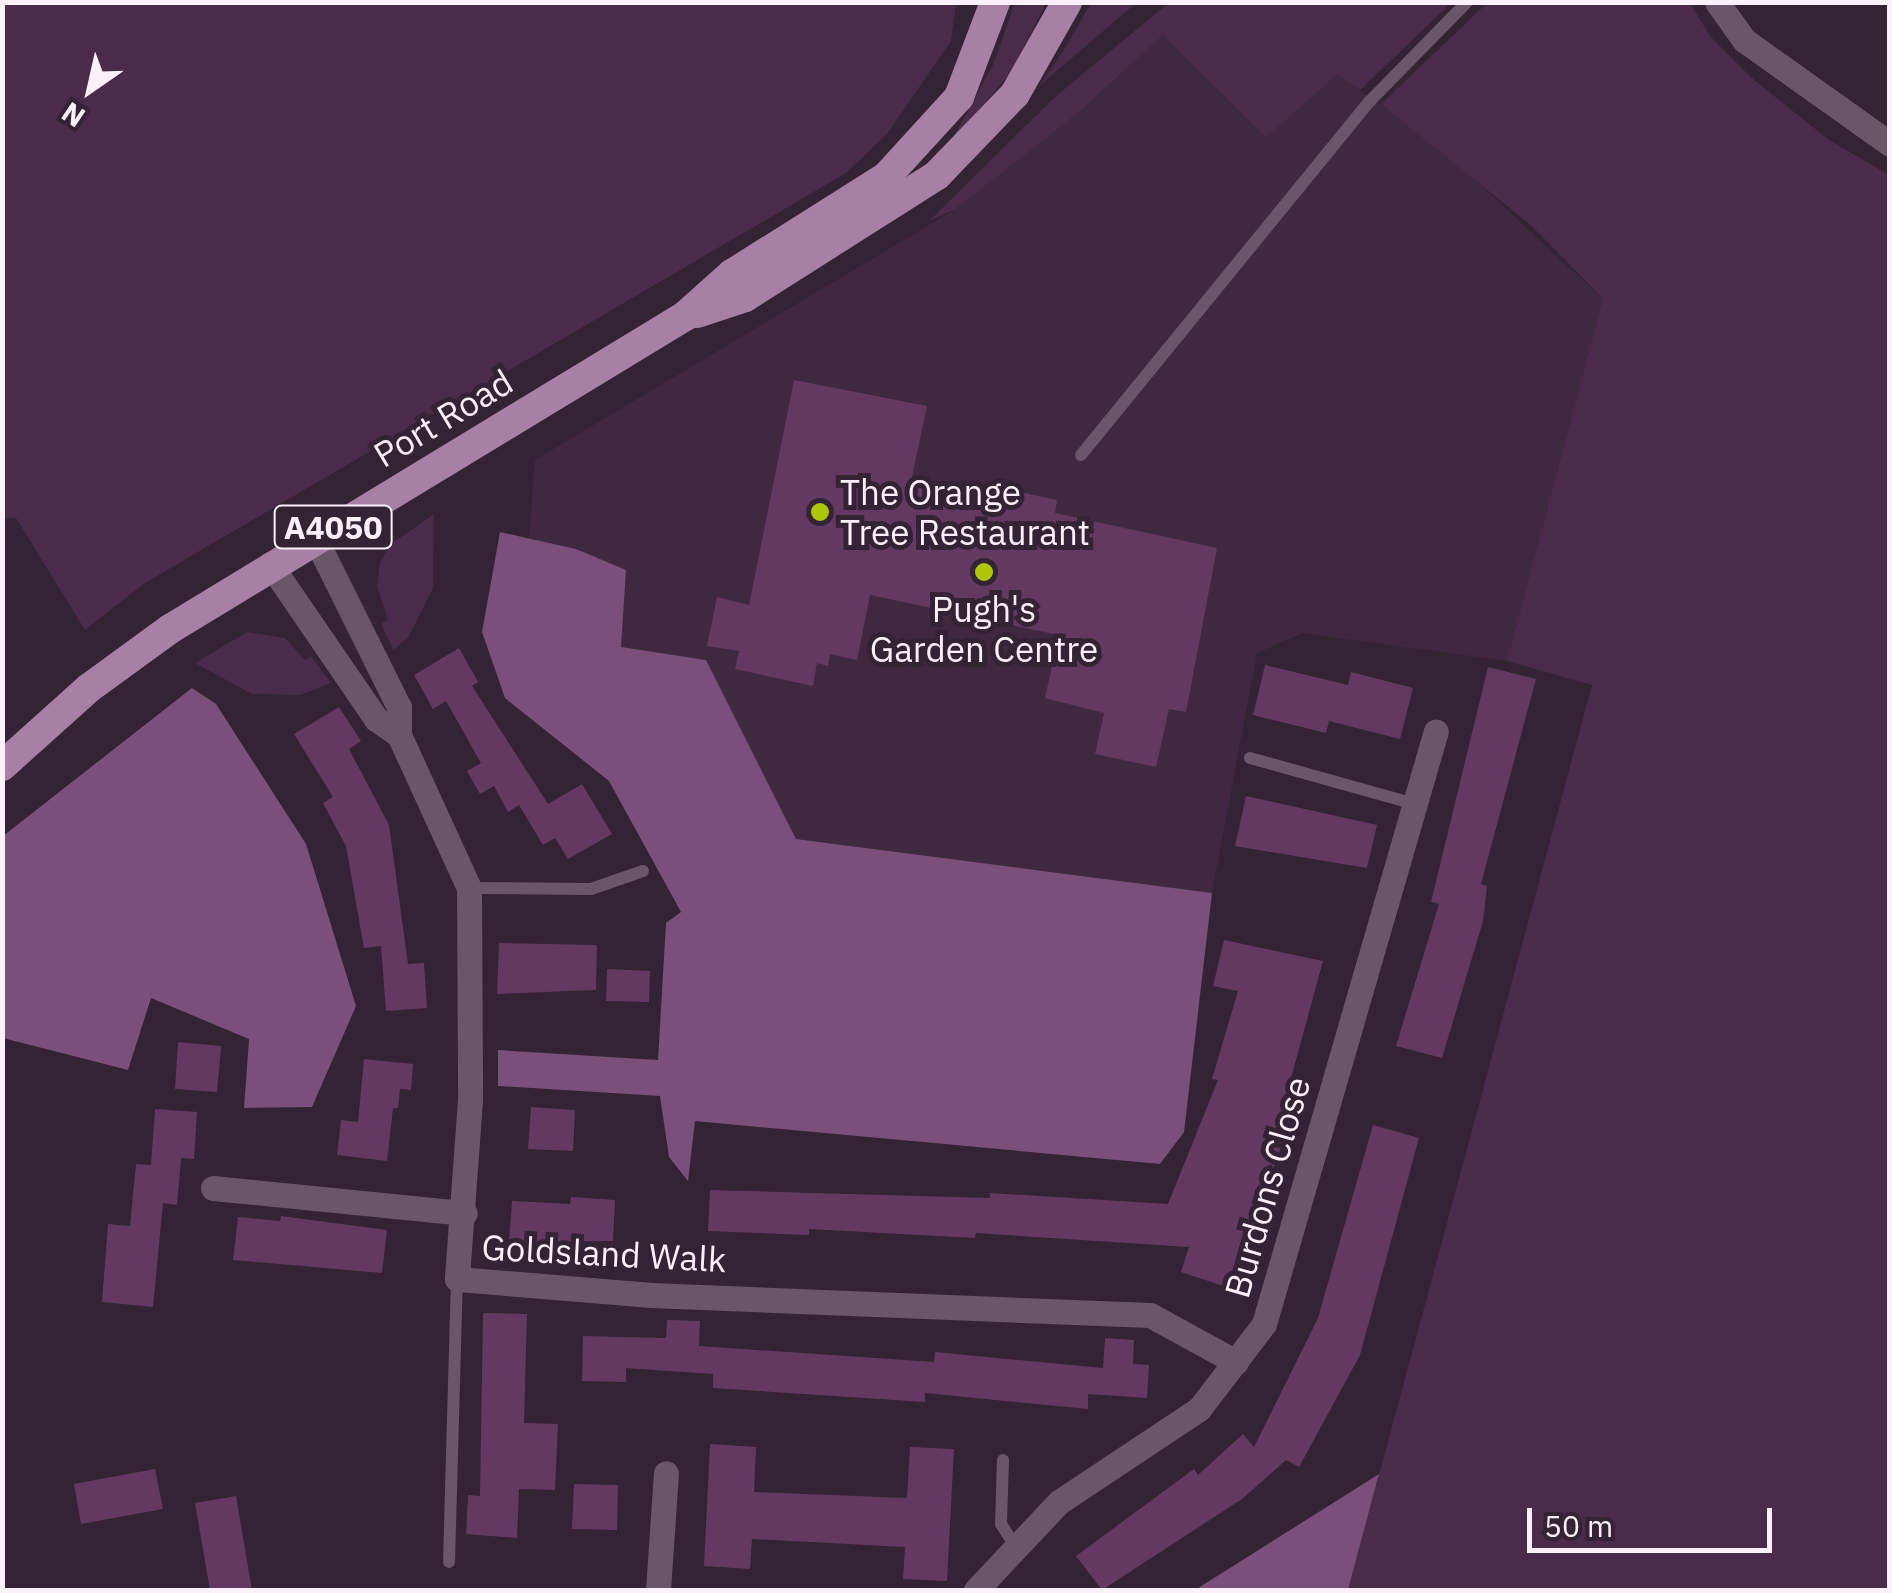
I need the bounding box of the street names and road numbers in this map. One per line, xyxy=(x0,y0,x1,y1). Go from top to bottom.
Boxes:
street label: Port Road xyxy=(366,360,520,476)
road number: A4050 xyxy=(273,500,393,554)
street label: Burdons Close xyxy=(1215,1072,1319,1302)
street label: Goldsland Walk xyxy=(481,1226,727,1280)

